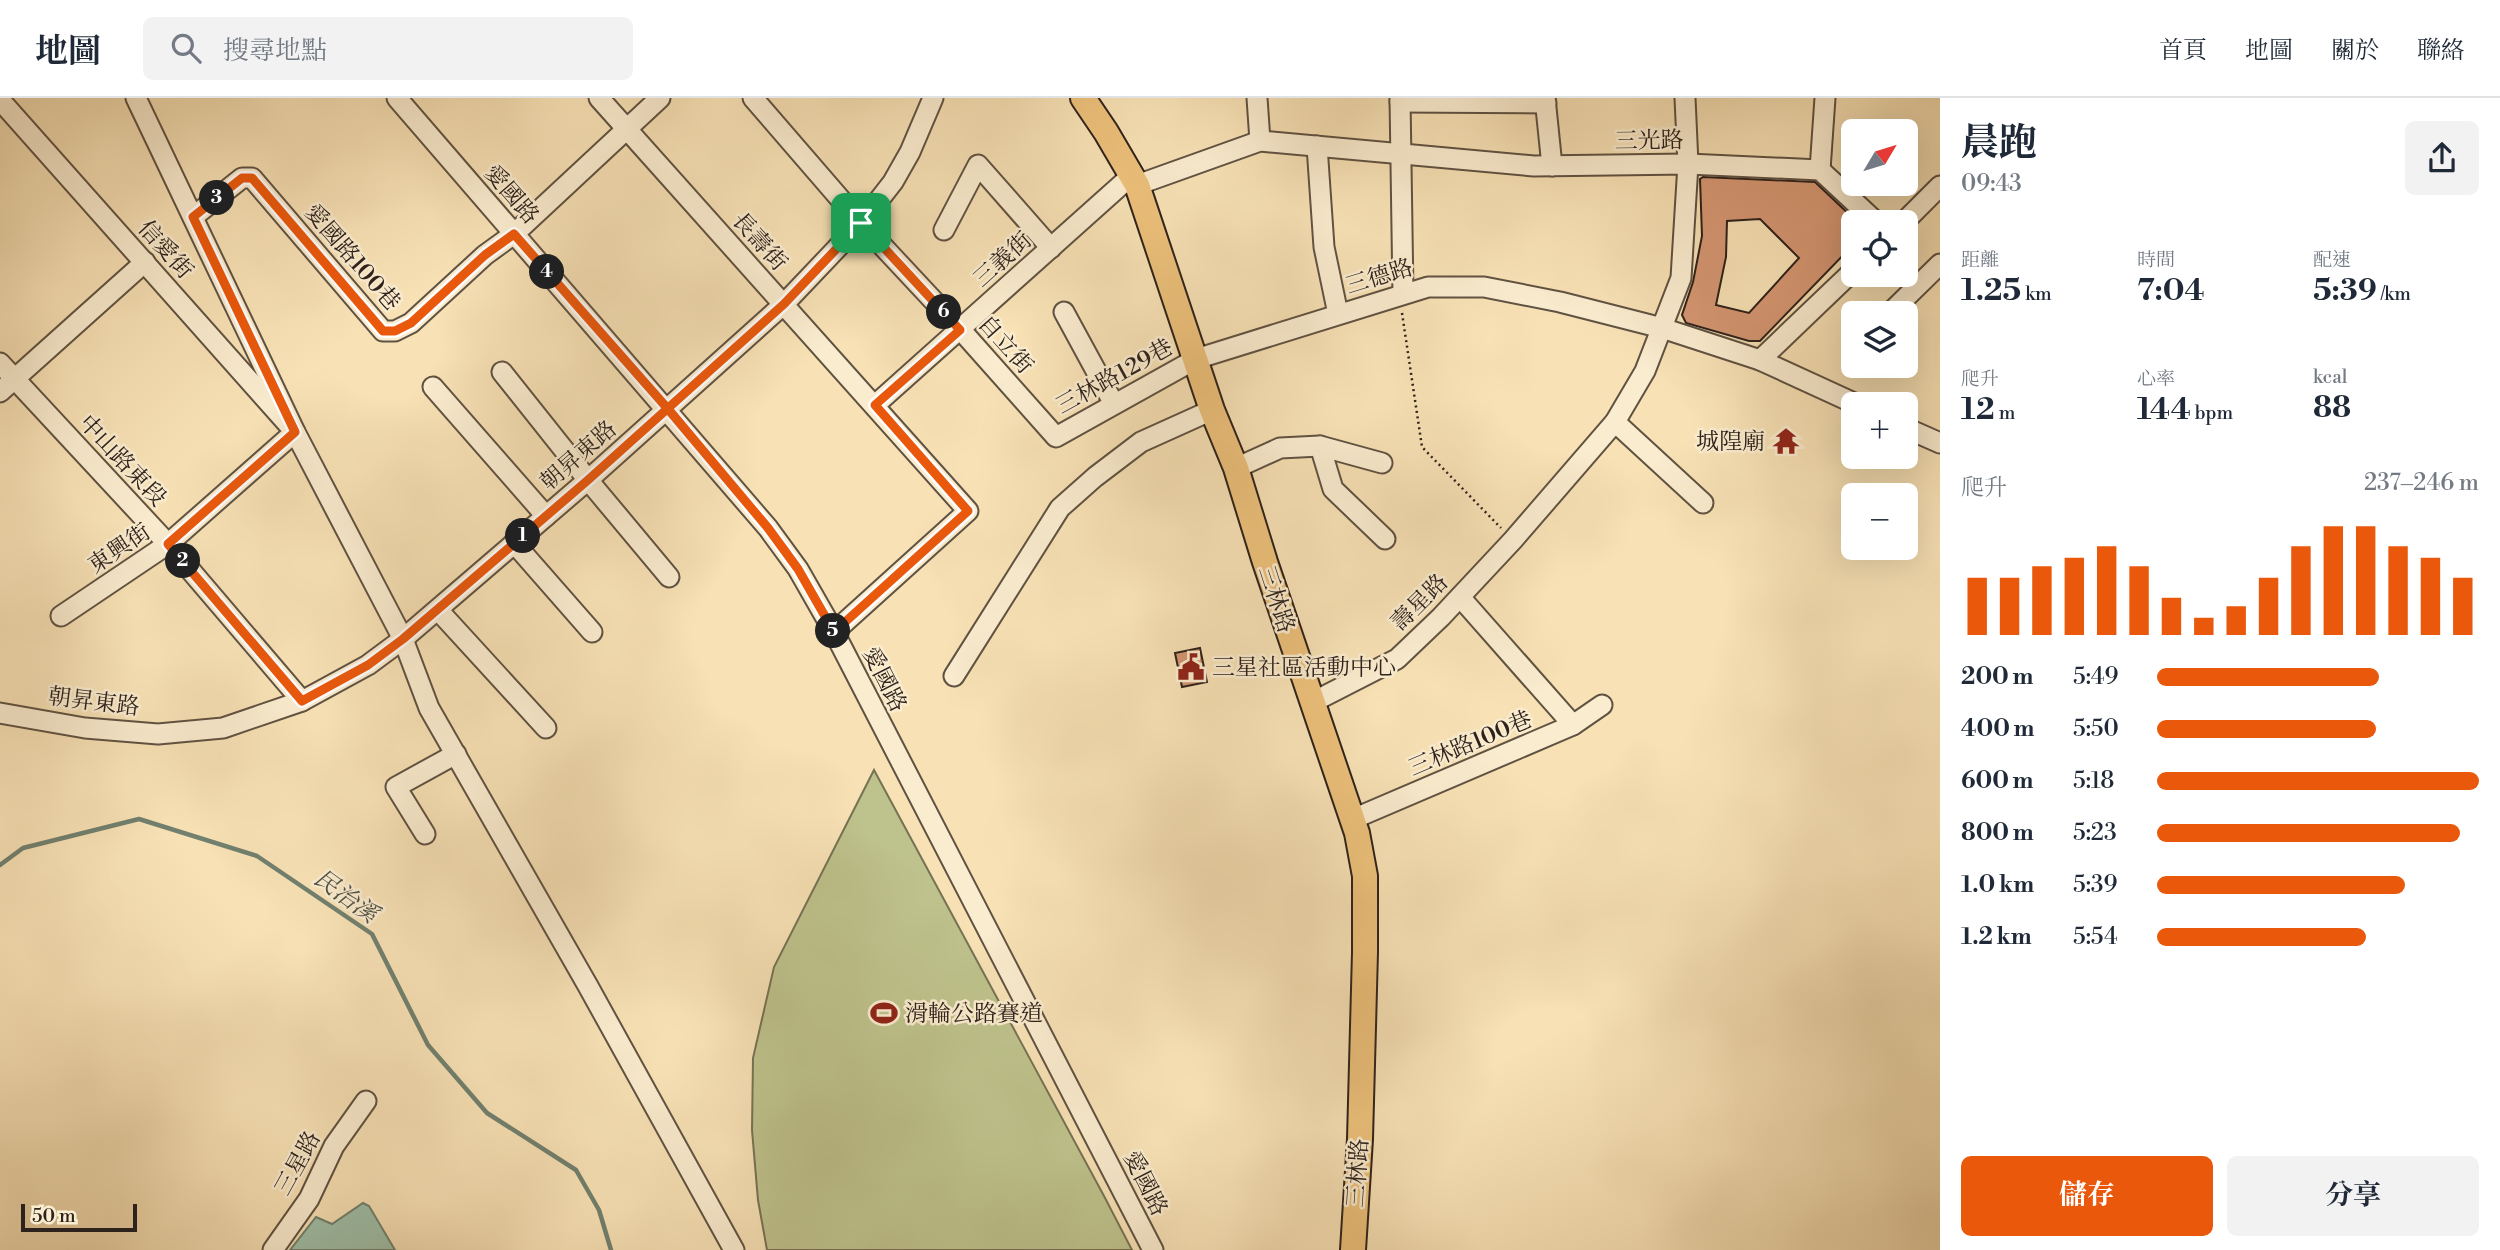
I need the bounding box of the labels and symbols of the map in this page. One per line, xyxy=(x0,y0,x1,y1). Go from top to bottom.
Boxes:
north arrow xyxy=(1841,119,1918,196)
street label: 三光路 xyxy=(1614,126,1684,156)
street label: 愛國路 xyxy=(478,159,544,230)
pin: 3 xyxy=(200,180,234,216)
pin xyxy=(831,193,891,253)
street label: 愛國路100巷 xyxy=(298,199,406,317)
street label: 長壽街 xyxy=(726,207,793,277)
street label: 信愛街 xyxy=(132,215,199,285)
street label: 三義街 xyxy=(968,226,1038,293)
street label: 三德路 xyxy=(1342,253,1416,300)
pin: 4 xyxy=(530,254,564,290)
pin: 6 xyxy=(926,294,962,330)
street label: 自立街 xyxy=(972,310,1039,380)
street label: 三林路129巷 xyxy=(1051,333,1178,420)
street label: 中山路東段 xyxy=(73,409,172,512)
street label: 朝昇東路 xyxy=(535,415,623,496)
temple icon: 城隍廟 xyxy=(1771,426,1801,456)
place label: 城隍廟 xyxy=(1696,428,1765,456)
street label: 東興街 xyxy=(83,518,156,580)
pin: 1 xyxy=(505,518,540,554)
pin: 2 xyxy=(166,544,200,578)
street label: 三林路 xyxy=(1252,562,1300,636)
street label: 壽星路 xyxy=(1385,568,1454,637)
pin: 5 xyxy=(816,614,850,648)
street label: 愛國路 xyxy=(856,642,912,717)
public building icon: 三星社區活動中心 xyxy=(1176,652,1206,682)
place label: 三星社區活動中心 xyxy=(1212,654,1396,682)
street label: 朝昇東路 xyxy=(47,682,141,721)
street label: 三林路100巷 xyxy=(1404,705,1536,783)
water label: 民治溪 xyxy=(307,864,386,932)
sports icon: 滑輪公路賽道 xyxy=(869,998,899,1028)
place label: 滑輪公路賽道 xyxy=(905,1000,1043,1028)
street label: 三星路 xyxy=(269,1127,327,1200)
street label: 三林路 xyxy=(1342,1138,1374,1208)
street label: 愛國路 xyxy=(1117,1146,1173,1221)
scale bar xyxy=(21,1201,136,1233)

